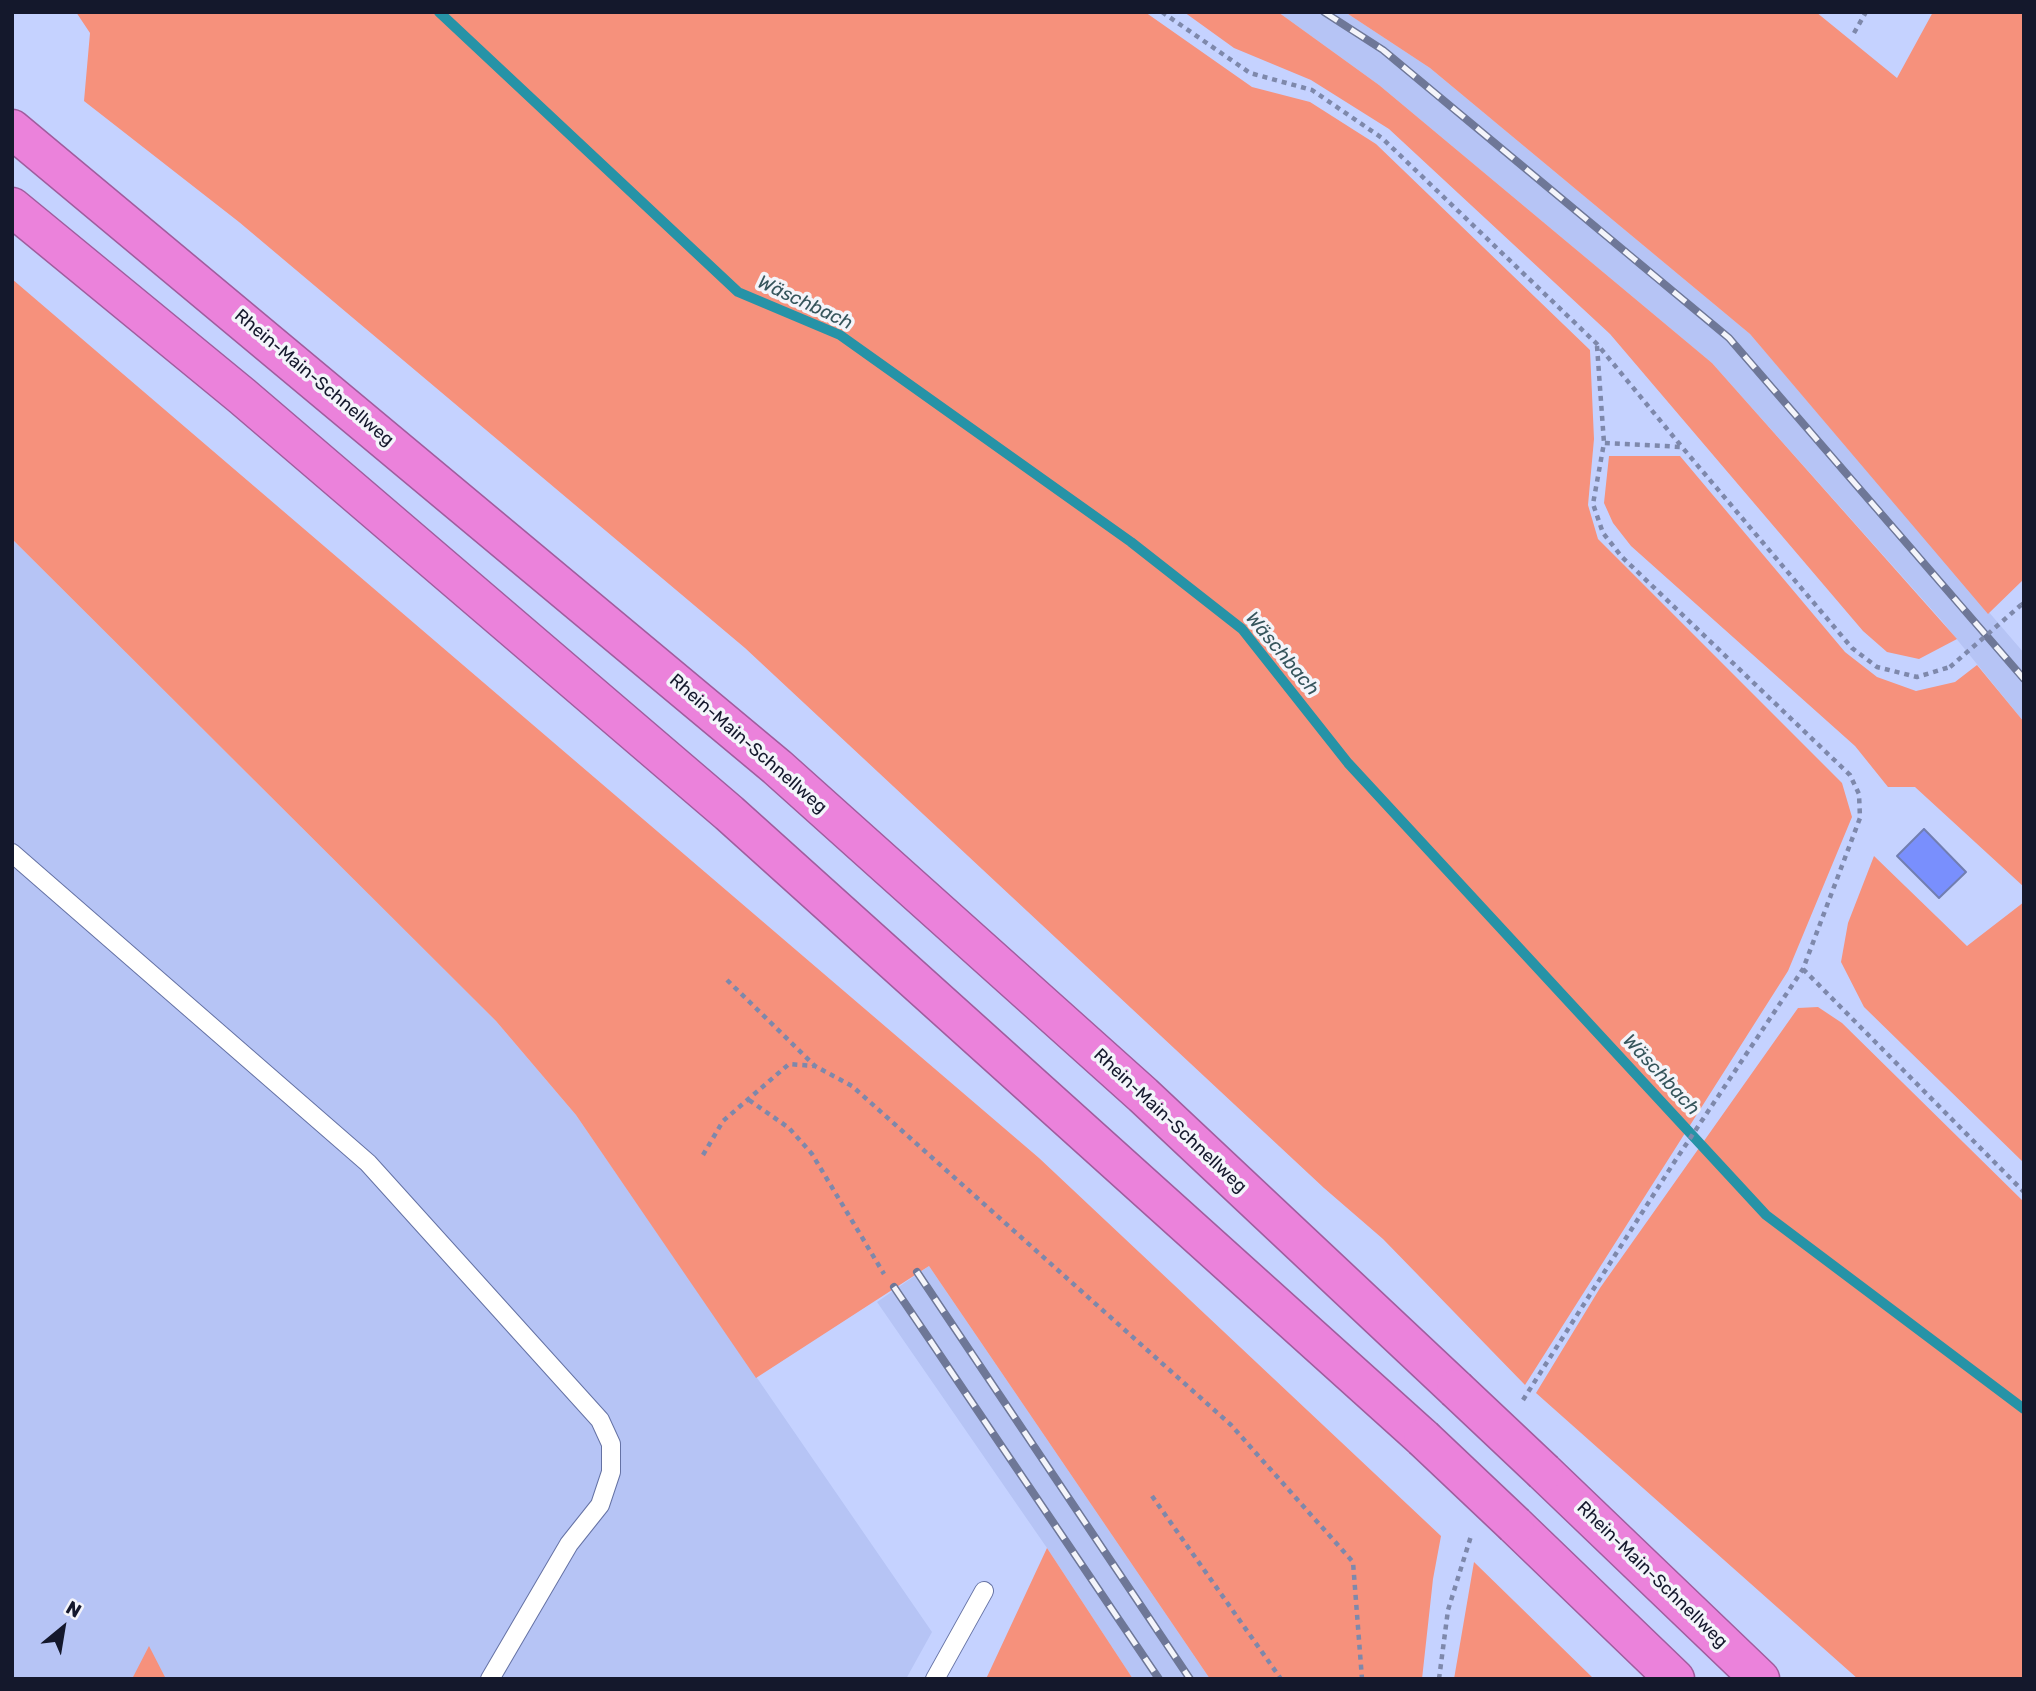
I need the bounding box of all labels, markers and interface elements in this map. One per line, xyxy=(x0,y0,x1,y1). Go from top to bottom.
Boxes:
water label: Wäschbach xyxy=(754,271,856,335)
street label: Rhein-Main-Schnellweg xyxy=(230,305,398,451)
water label: Wäschbach xyxy=(1240,607,1324,701)
street label: Rhein-Main-Schnellweg xyxy=(665,670,831,818)
water label: Wäschbach xyxy=(1618,1030,1704,1120)
street label: Rhein-Main-Schnellweg xyxy=(1089,1044,1251,1198)
street label: Rhein-Main-Schnellweg xyxy=(1572,1497,1732,1653)
north arrow xyxy=(28,1593,98,1663)
text: N xyxy=(62,1596,85,1623)

